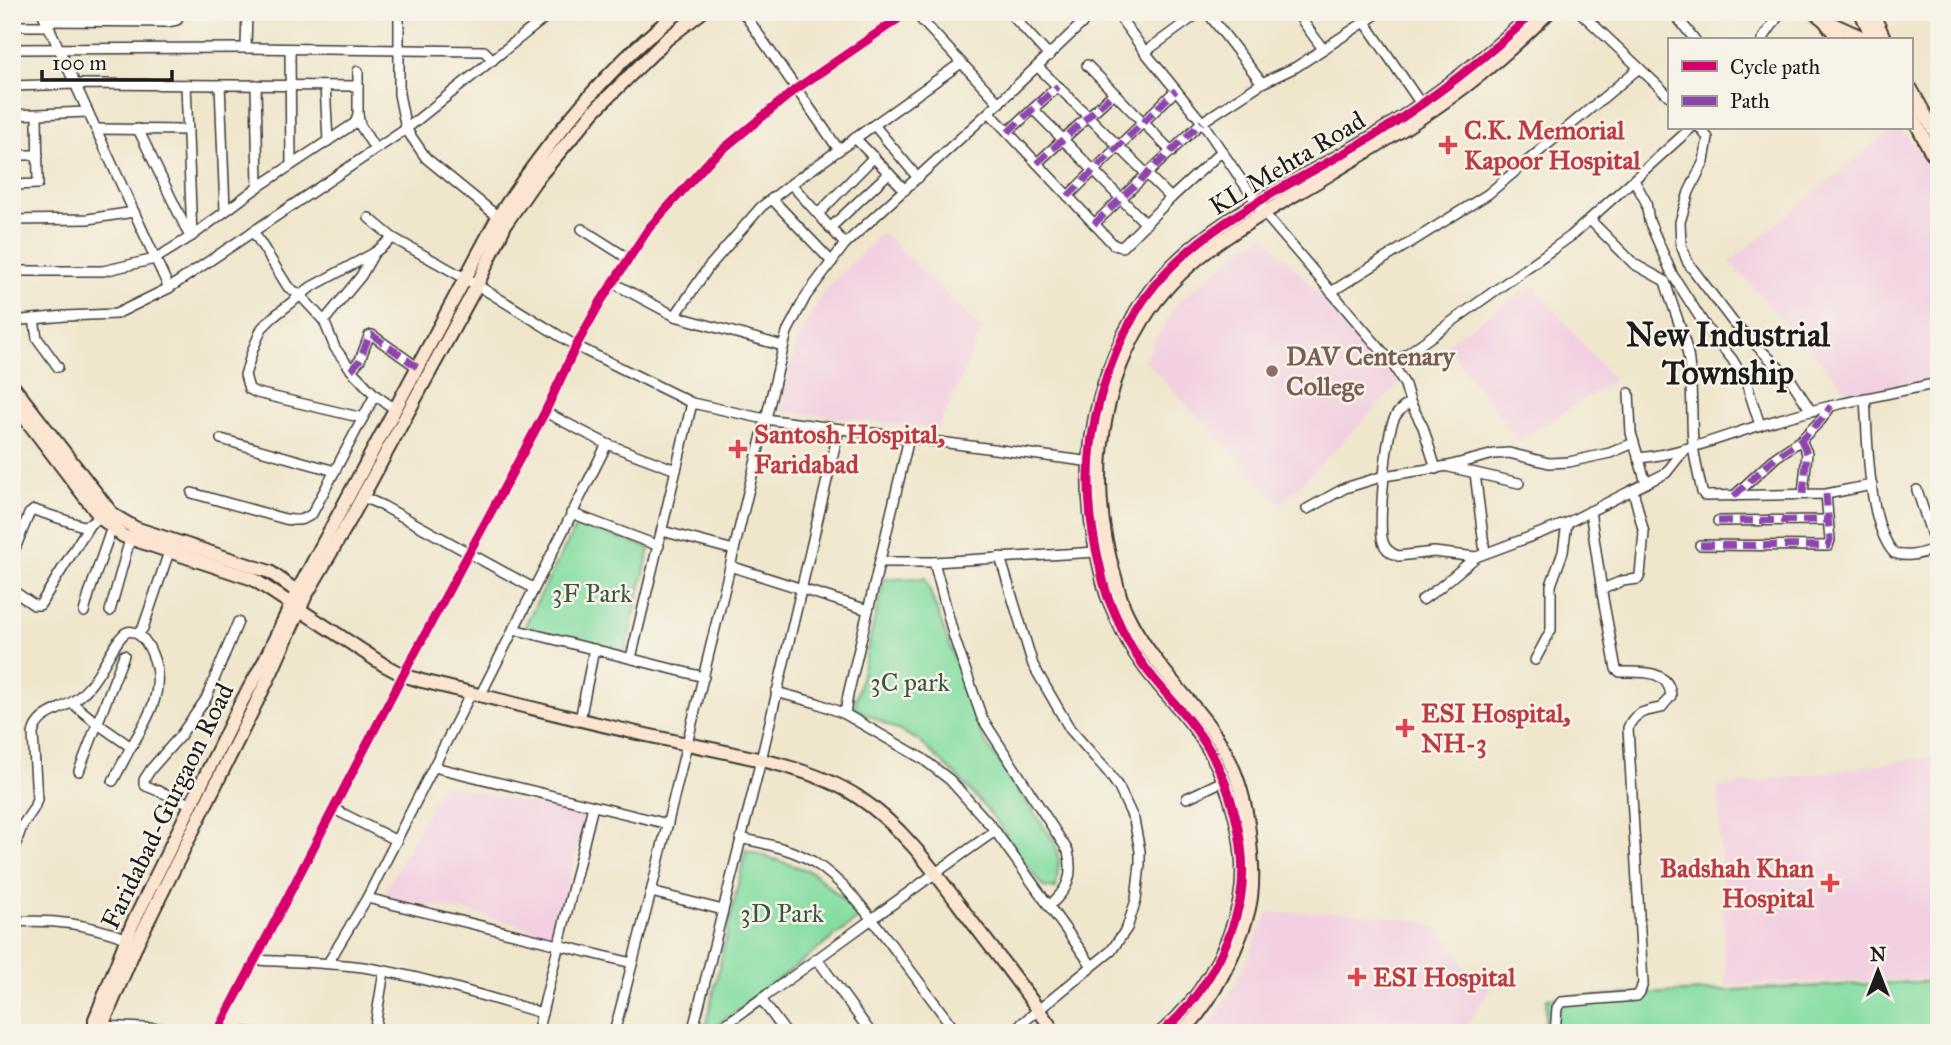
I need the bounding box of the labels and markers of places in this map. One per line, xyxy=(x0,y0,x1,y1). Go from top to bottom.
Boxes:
place label: C.K. Memorial Kapoor Hospital xyxy=(1464,114,1641,176)
marker: C.K. Memorial Kapoor Hospital xyxy=(1438,135,1458,155)
place label: DAV Centenary College xyxy=(1286,340,1457,403)
marker: DAV Centenary College xyxy=(1264,363,1280,379)
place label: Santosh Hospital, Faridabad xyxy=(754,418,945,480)
marker: Santosh Hospital, Faridabad xyxy=(728,439,748,459)
place label: ESI Hospital, NH-3 xyxy=(1421,697,1571,759)
marker: ESI Hospital, NH-3 xyxy=(1395,718,1415,738)
place label: Badshah Khan Hospital xyxy=(1660,852,1815,914)
marker: Badshah Khan Hospital xyxy=(1820,873,1840,893)
place label: ESI Hospital xyxy=(1373,961,1516,993)
marker: ESI Hospital xyxy=(1347,967,1367,987)

